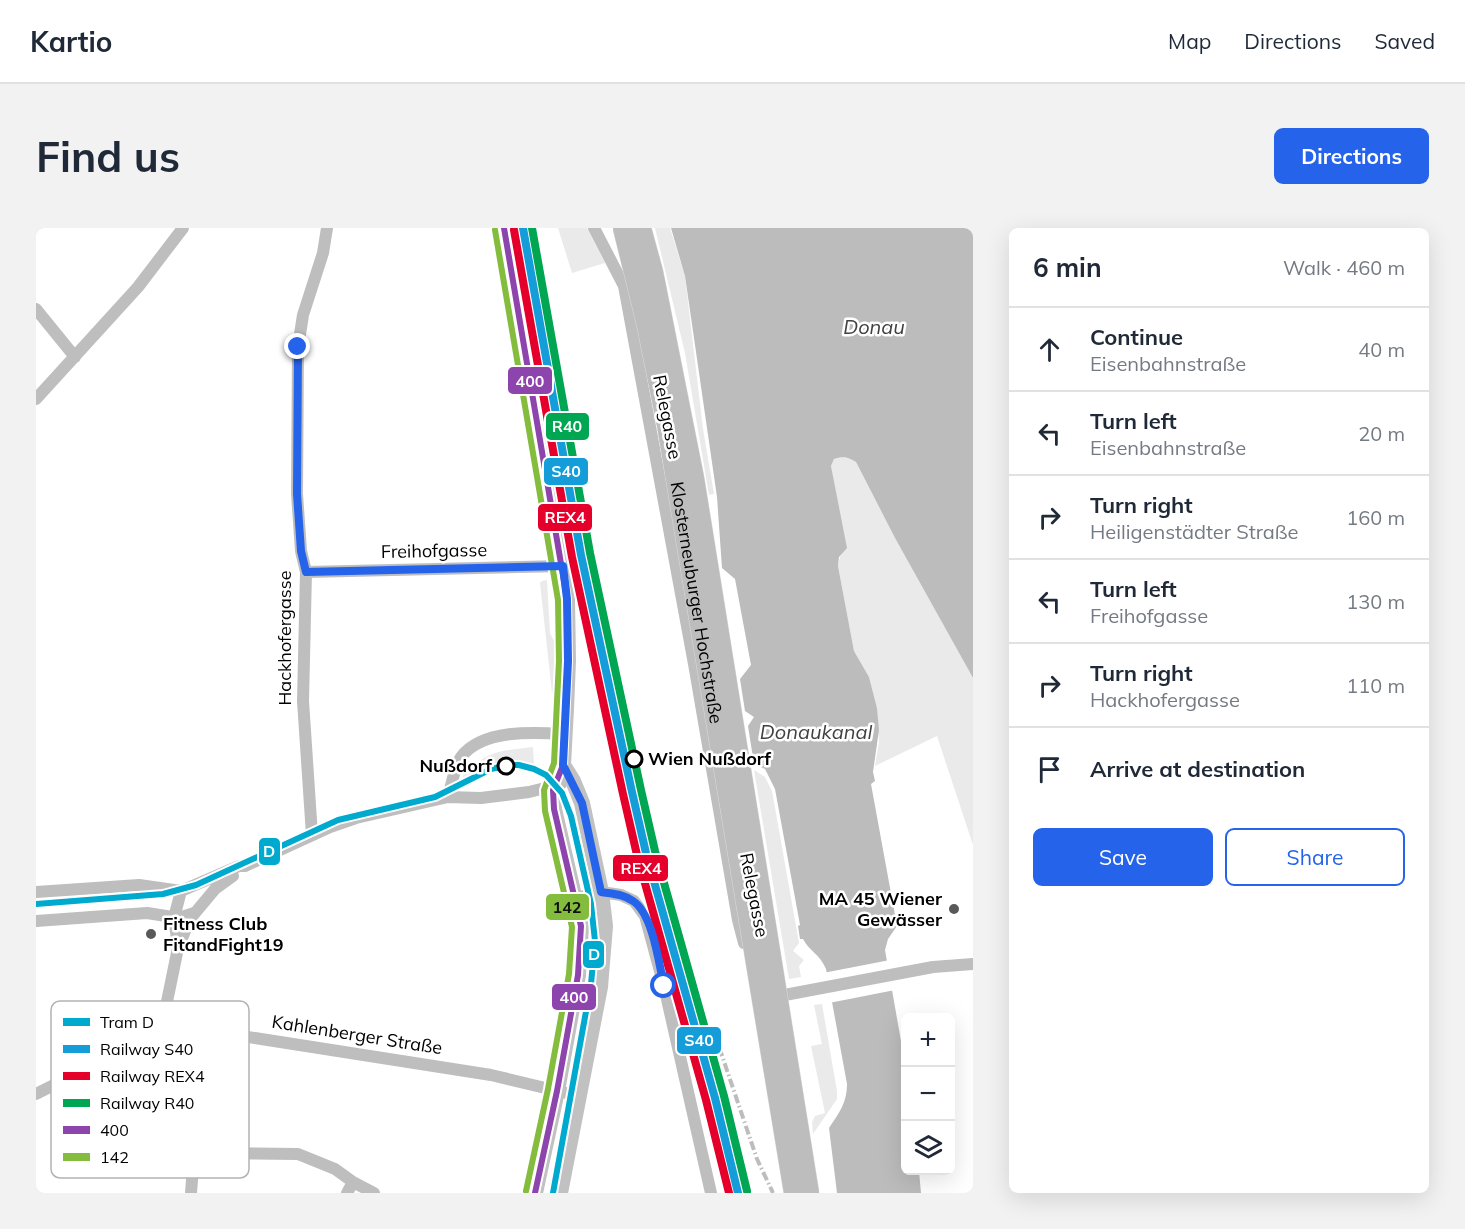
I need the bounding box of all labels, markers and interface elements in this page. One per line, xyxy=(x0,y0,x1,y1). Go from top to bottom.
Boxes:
text: Kartio xyxy=(30,24,112,59)
text: Map xyxy=(1168,28,1211,54)
text: Directions xyxy=(1244,28,1341,54)
text: Saved xyxy=(1374,28,1435,54)
button: Directions xyxy=(1274,128,1429,184)
text: Find us xyxy=(36,130,180,183)
text: 6 min xyxy=(1033,251,1102,284)
text: Walk · 460 m xyxy=(1283,255,1405,280)
water label: Donau xyxy=(843,314,905,339)
text: Continue xyxy=(1090,323,1183,351)
route end xyxy=(284,333,310,359)
icon: ahead xyxy=(1033,333,1066,366)
text: 40 m xyxy=(1358,337,1405,362)
text: Eisenbahnstraße xyxy=(1090,351,1246,376)
line badge: 400 xyxy=(507,366,553,395)
text: 400 xyxy=(516,371,544,391)
street label: Relegasse xyxy=(648,373,687,461)
text: Turn left xyxy=(1090,407,1177,435)
line badge: R40 xyxy=(545,412,590,441)
text: R40 xyxy=(552,416,582,436)
icon: left xyxy=(1033,417,1066,450)
text: 20 m xyxy=(1358,421,1405,446)
text: Eisenbahnstraße xyxy=(1090,435,1246,460)
line badge: S40 xyxy=(543,457,589,486)
text: S40 xyxy=(551,461,581,481)
street label: Klosterneuburger Hochstraße xyxy=(666,480,728,725)
text: Turn right xyxy=(1090,491,1193,519)
icon: right xyxy=(1033,501,1066,534)
line badge: REX4 xyxy=(537,503,593,532)
text: 160 m xyxy=(1346,505,1405,530)
text: REX4 xyxy=(544,507,586,527)
text: Heiligenstädter Straße xyxy=(1090,519,1298,544)
street label: Freihofgasse xyxy=(381,538,487,563)
street label: Hackhofergasse xyxy=(273,571,296,705)
text: Turn left xyxy=(1090,575,1177,603)
icon: left xyxy=(1033,585,1066,618)
text: 130 m xyxy=(1346,589,1405,614)
text: Freihofgasse xyxy=(1090,603,1208,628)
text: Turn right xyxy=(1090,659,1193,687)
icon: right xyxy=(1033,669,1066,702)
text: 110 m xyxy=(1346,673,1405,698)
text: Hackhofergasse xyxy=(1090,687,1240,712)
water label: Donaukanal xyxy=(760,719,872,744)
place label: Wien Nußdorf xyxy=(648,747,771,770)
marker: Wien Nußdorf xyxy=(625,750,643,768)
icon: arrive xyxy=(1033,753,1066,786)
place label: Nußdorf xyxy=(420,754,492,777)
text: Arrive at destination xyxy=(1090,755,1305,783)
marker: Nußdorf xyxy=(497,757,515,775)
button: Save xyxy=(1033,828,1213,886)
button: Share xyxy=(1225,828,1405,886)
line badge: D xyxy=(258,837,281,866)
text: D xyxy=(263,841,275,861)
street label: Relegasse xyxy=(735,851,774,939)
line badge: REX4 xyxy=(612,854,669,882)
text: REX4 xyxy=(620,858,662,878)
place label: MA 45 Wiener Gewässer xyxy=(819,887,943,931)
line badge: 142 xyxy=(545,893,590,921)
text: 142 xyxy=(553,897,581,917)
marker: MA 45 Wiener Gewässer xyxy=(947,902,961,916)
place label: Fitness Club FitandFight19 xyxy=(163,912,283,956)
marker: Fitness Club FitandFight19 xyxy=(144,927,158,941)
line badge: D xyxy=(582,940,605,969)
text: D xyxy=(588,944,600,964)
route start xyxy=(650,972,676,998)
line badge: 400 xyxy=(551,983,597,1011)
text: 400 xyxy=(560,987,588,1007)
legend xyxy=(51,1001,249,1178)
street label: Kahlenberger Straße xyxy=(270,1010,444,1059)
text: Tram D xyxy=(100,1012,154,1032)
map controls xyxy=(901,1013,955,1175)
button: + xyxy=(901,1013,955,1067)
line badge: S40 xyxy=(676,1026,722,1055)
text: S40 xyxy=(684,1030,714,1050)
text: Railway S40 xyxy=(100,1039,193,1059)
text: Railway REX4 xyxy=(100,1066,205,1086)
button: − xyxy=(901,1067,955,1121)
text: Railway R40 xyxy=(100,1093,194,1113)
text: 400 xyxy=(100,1120,129,1140)
button: layers xyxy=(901,1121,955,1175)
text: 142 xyxy=(100,1147,129,1167)

